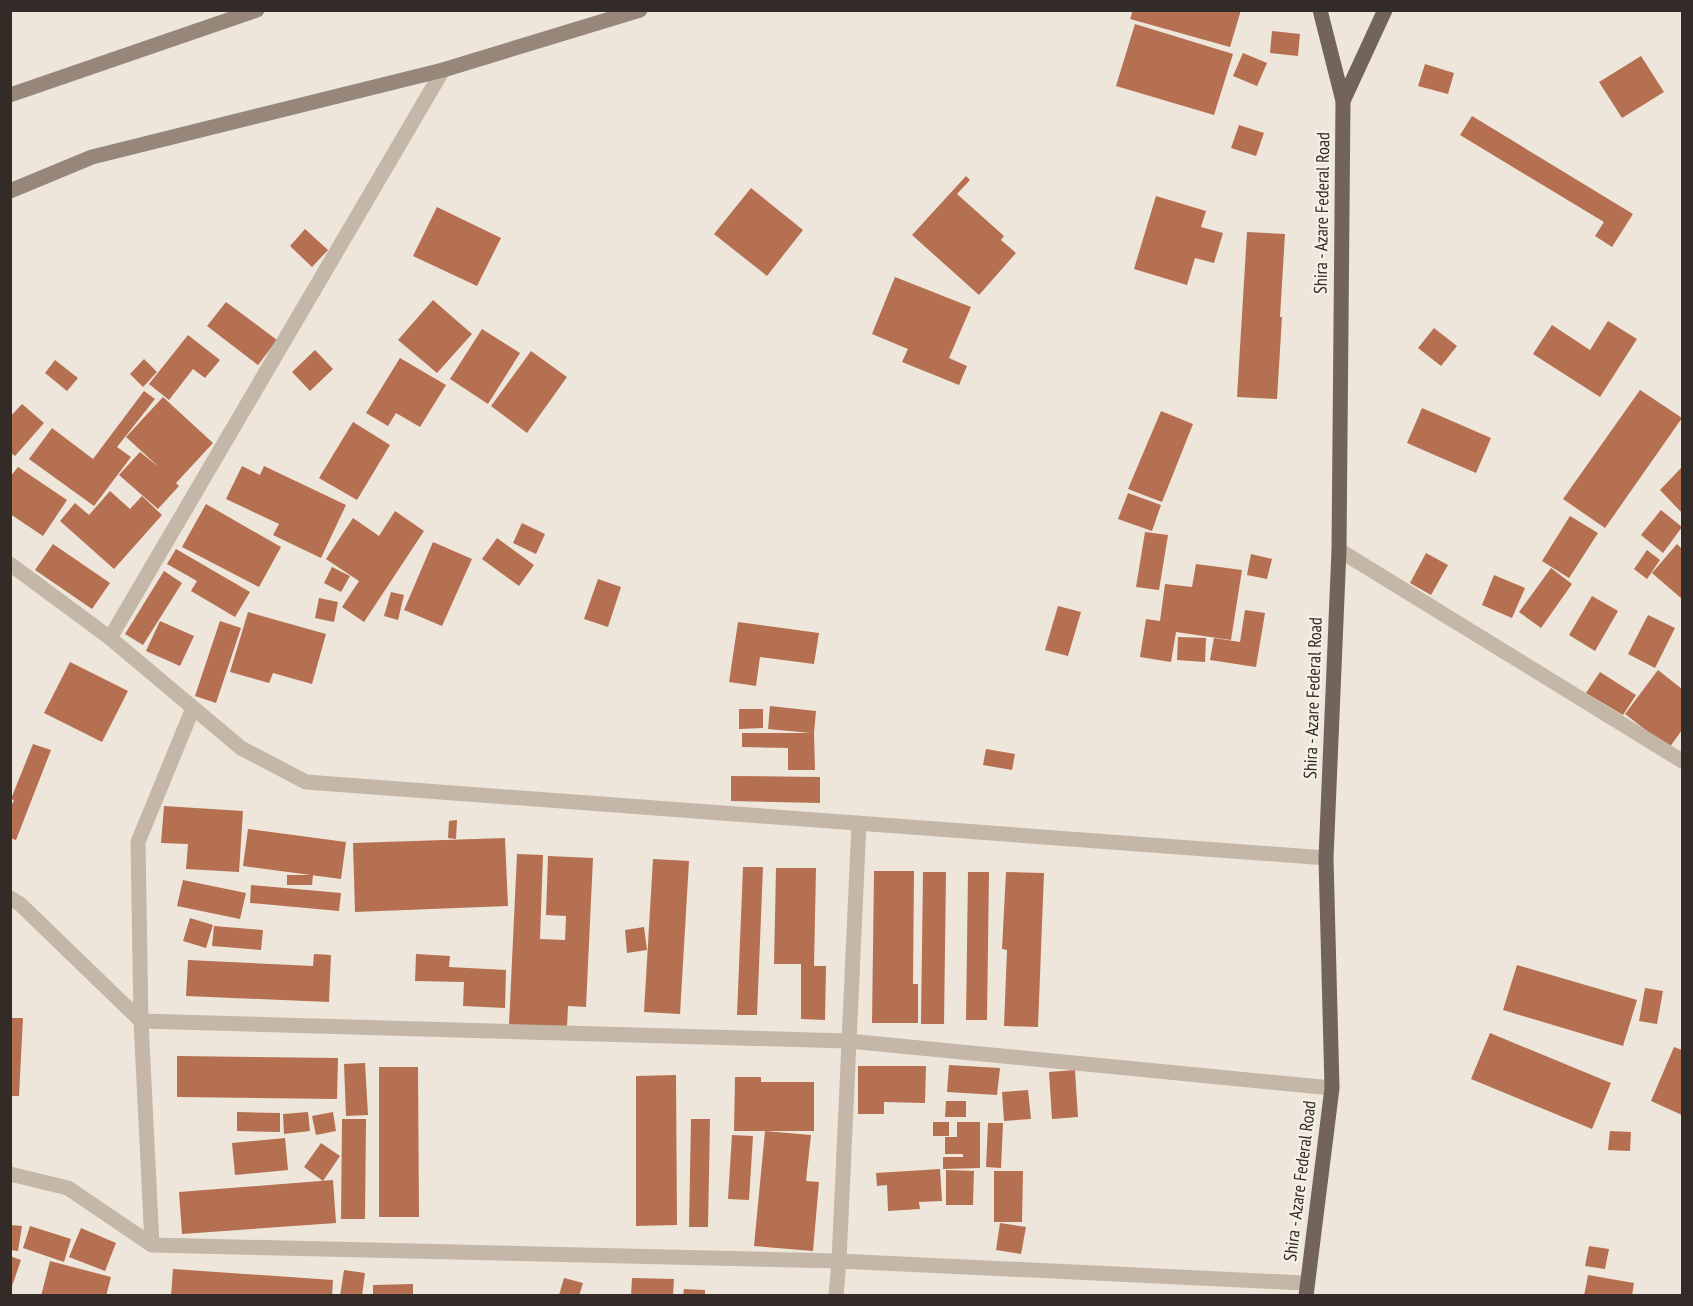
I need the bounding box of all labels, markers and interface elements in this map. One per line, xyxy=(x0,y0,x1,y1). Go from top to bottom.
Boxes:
street label: Shira - Azare Federal Road xyxy=(1309,132,1334,294)
street label: Shira - Azare Federal Road xyxy=(1298,617,1327,779)
street label: Shira - Azare Federal Road xyxy=(1278,1099,1321,1263)

